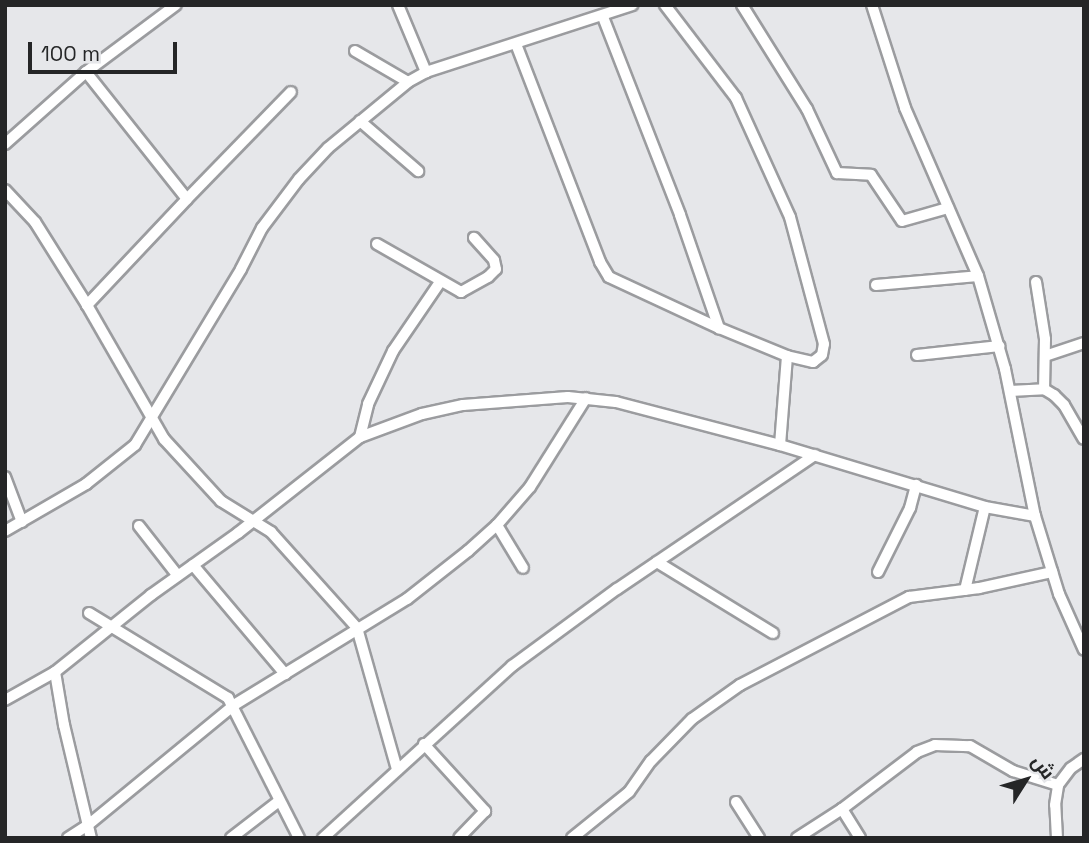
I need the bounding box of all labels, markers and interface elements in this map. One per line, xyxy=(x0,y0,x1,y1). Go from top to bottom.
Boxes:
scale bar xyxy=(32,28,180,72)
text: 100 m xyxy=(41,40,100,67)
north arrow xyxy=(991,745,1061,815)
text: ش xyxy=(1026,750,1060,784)

